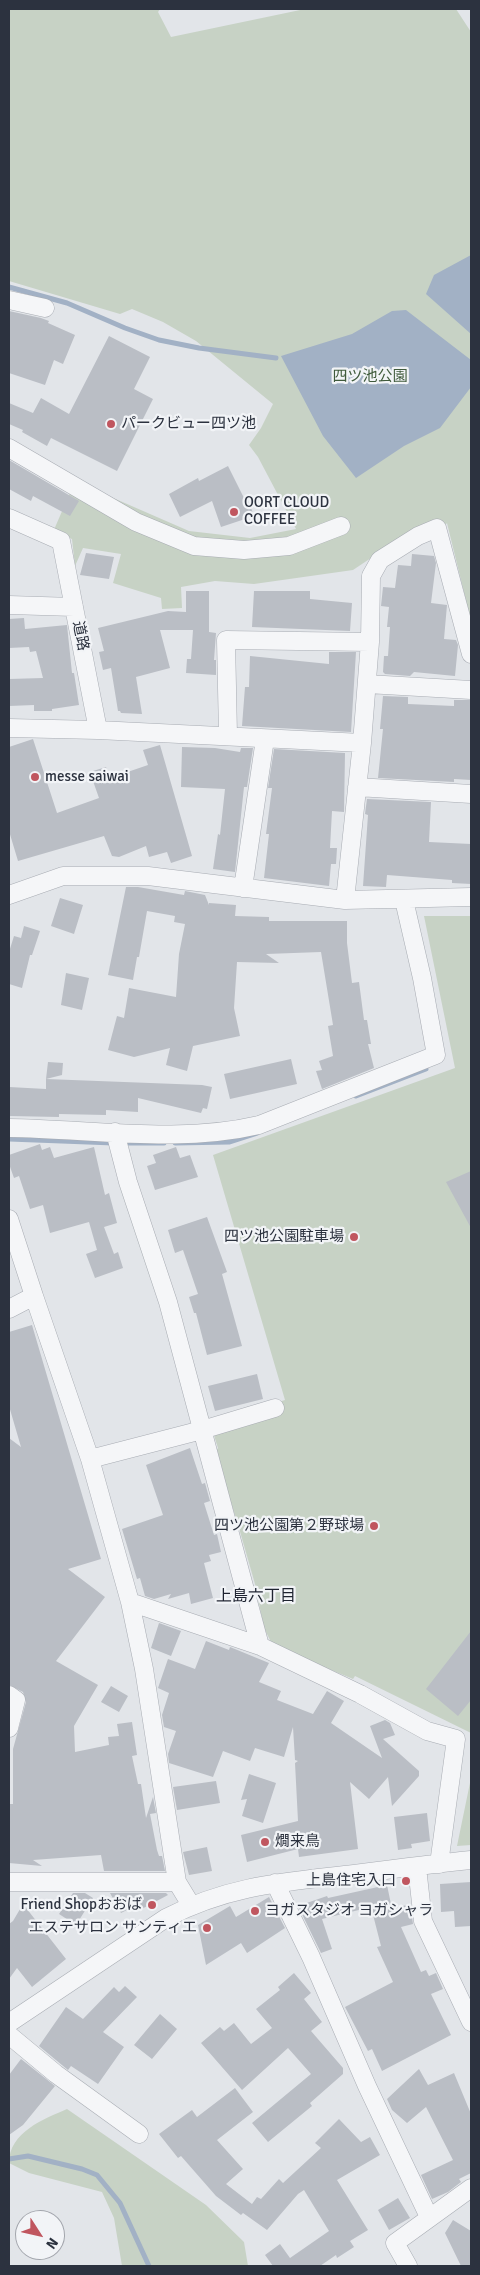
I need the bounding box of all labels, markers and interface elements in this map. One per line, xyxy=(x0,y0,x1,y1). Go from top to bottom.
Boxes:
park label: 四ツ池公園 xyxy=(333,368,407,386)
place label: パークビュー四ツ池 xyxy=(121,415,256,433)
marker: パークビュー四ツ池 xyxy=(105,418,117,430)
place label: OORT CLOUD COFFEE xyxy=(244,494,329,529)
marker: OORT CLOUD COFFEE xyxy=(228,506,240,518)
street label: 道路 xyxy=(68,620,92,652)
place label: messe saiwai xyxy=(45,768,129,786)
marker: messe saiwai xyxy=(29,771,41,783)
place label: 四ツ池公園駐車場 xyxy=(224,1228,344,1246)
marker: 四ツ池公園駐車場 xyxy=(348,1231,360,1243)
place label: 四ツ池公園第２野球場 xyxy=(214,1517,364,1535)
marker: 四ツ池公園第２野球場 xyxy=(368,1520,380,1532)
district label: 上島六丁目 xyxy=(216,1587,296,1607)
place label: 燗来鳥 xyxy=(275,1833,320,1851)
marker: 燗来鳥 xyxy=(259,1836,271,1848)
place label: 上島住宅入口 xyxy=(306,1872,396,1890)
marker: 上島住宅入口 xyxy=(400,1875,412,1887)
place label: Friend Shopおおば xyxy=(20,1896,142,1914)
marker: Friend Shopおおば xyxy=(146,1899,158,1911)
place label: ヨガスタジオ ヨガシャラ xyxy=(265,1902,433,1920)
marker: ヨガスタジオ ヨガシャラ xyxy=(249,1905,261,1917)
place label: エステサロン サンティエ xyxy=(29,1919,197,1937)
marker: エステサロン サンティエ xyxy=(201,1922,213,1934)
north arrow xyxy=(15,2210,65,2260)
text: N xyxy=(42,2234,62,2252)

